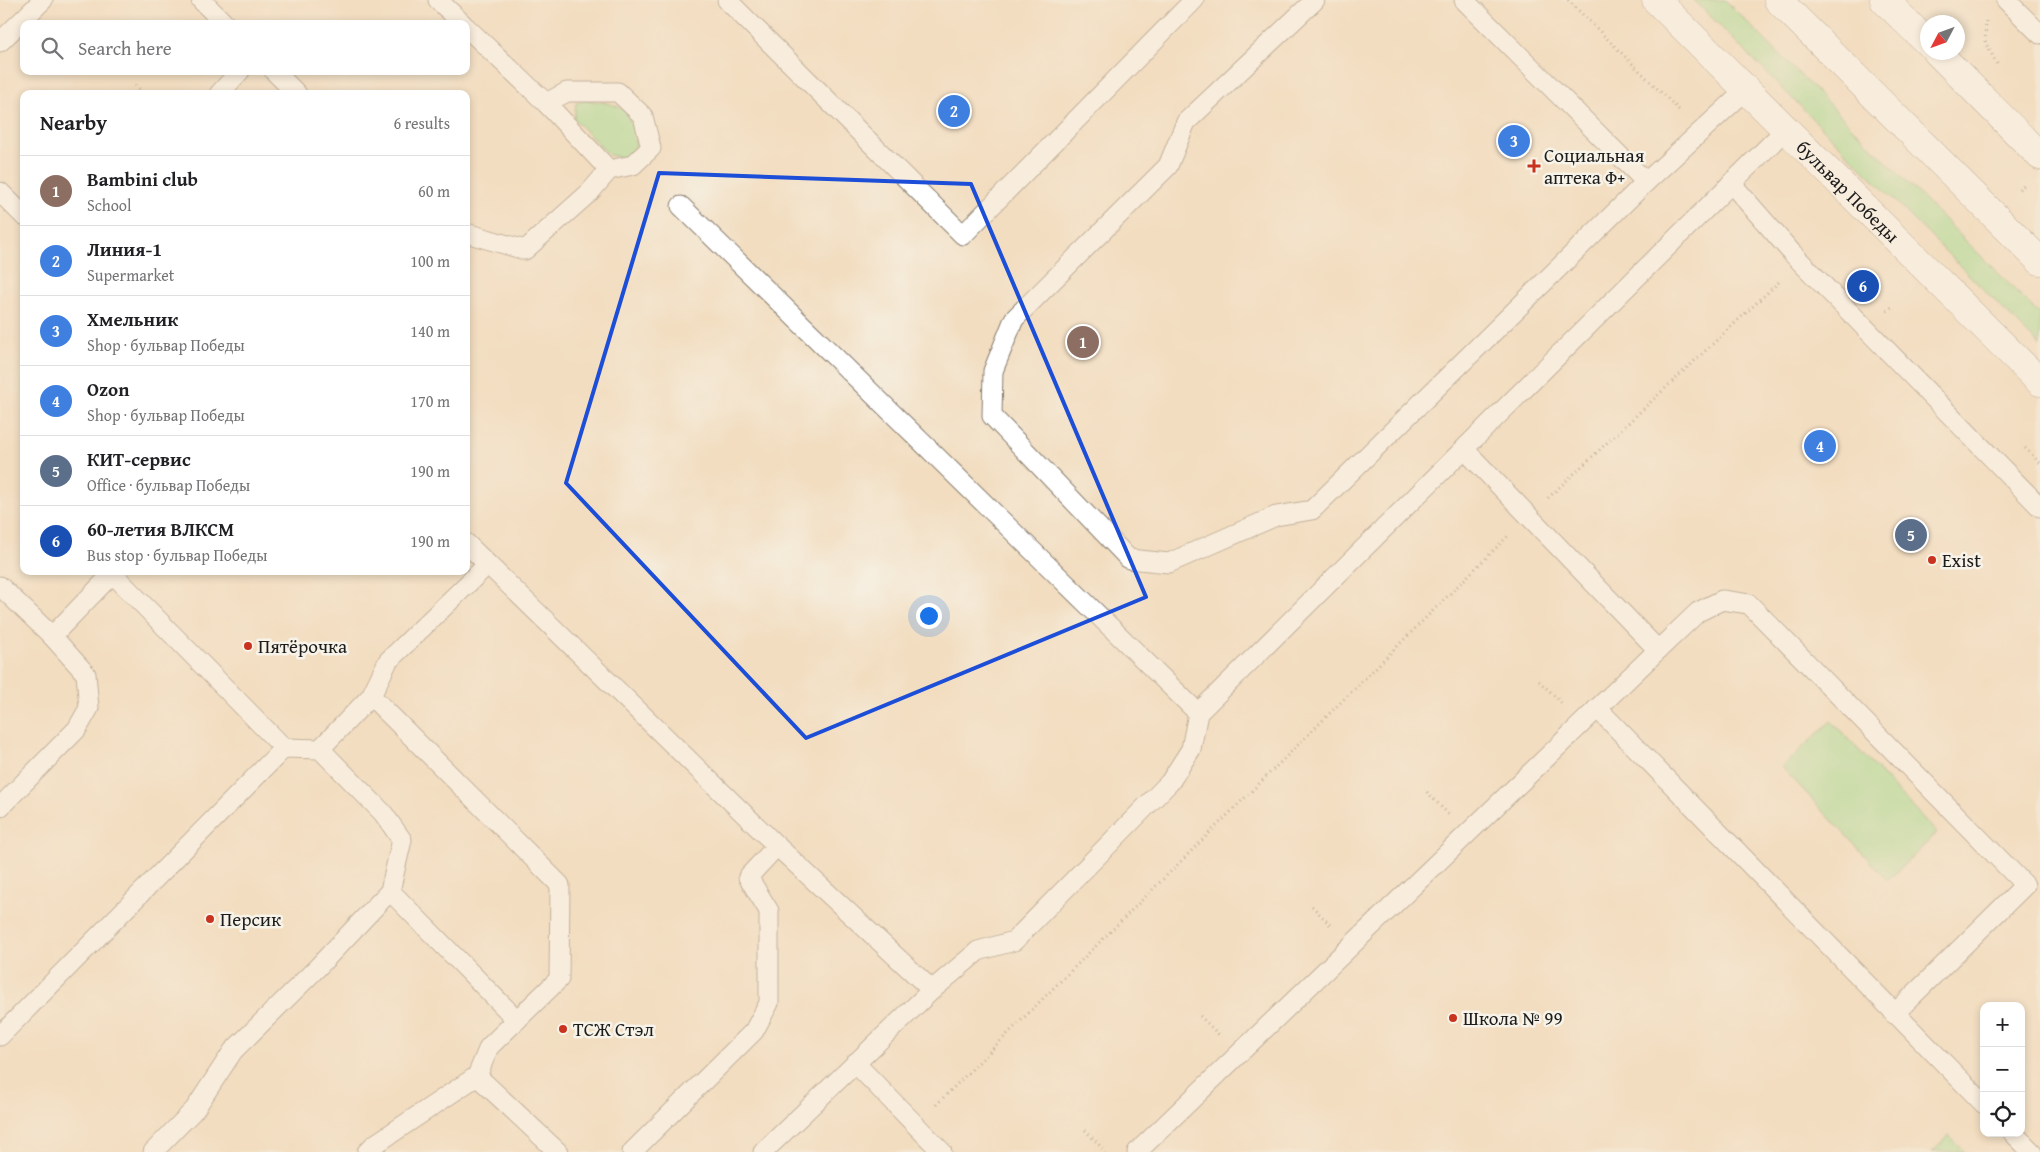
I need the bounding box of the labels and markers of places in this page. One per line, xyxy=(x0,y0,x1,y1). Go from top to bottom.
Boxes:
pin: 2 xyxy=(938,92,970,130)
pin: 3 xyxy=(1498,122,1530,160)
place label: Социальная аптека Ф+ xyxy=(1544,141,1645,191)
marker: Социальная аптека Ф+ xyxy=(1528,160,1540,172)
pin: 6 xyxy=(1847,267,1879,305)
pin: 1 xyxy=(1067,323,1099,361)
pin: 4 xyxy=(1804,427,1836,465)
pin: 5 xyxy=(1895,516,1927,554)
place label: Exist xyxy=(1942,546,1981,574)
marker: Exist xyxy=(1926,554,1938,566)
place label: Пятёрочка xyxy=(258,632,347,660)
marker: Пятёрочка xyxy=(242,640,254,652)
place label: Персик xyxy=(220,905,281,933)
marker: Персик xyxy=(204,913,216,925)
place label: Школа № 99 xyxy=(1463,1004,1563,1032)
marker: Школа № 99 xyxy=(1447,1012,1459,1024)
place label: ТСЖ Стэл xyxy=(573,1015,654,1043)
marker: ТСЖ Стэл xyxy=(557,1023,569,1035)

